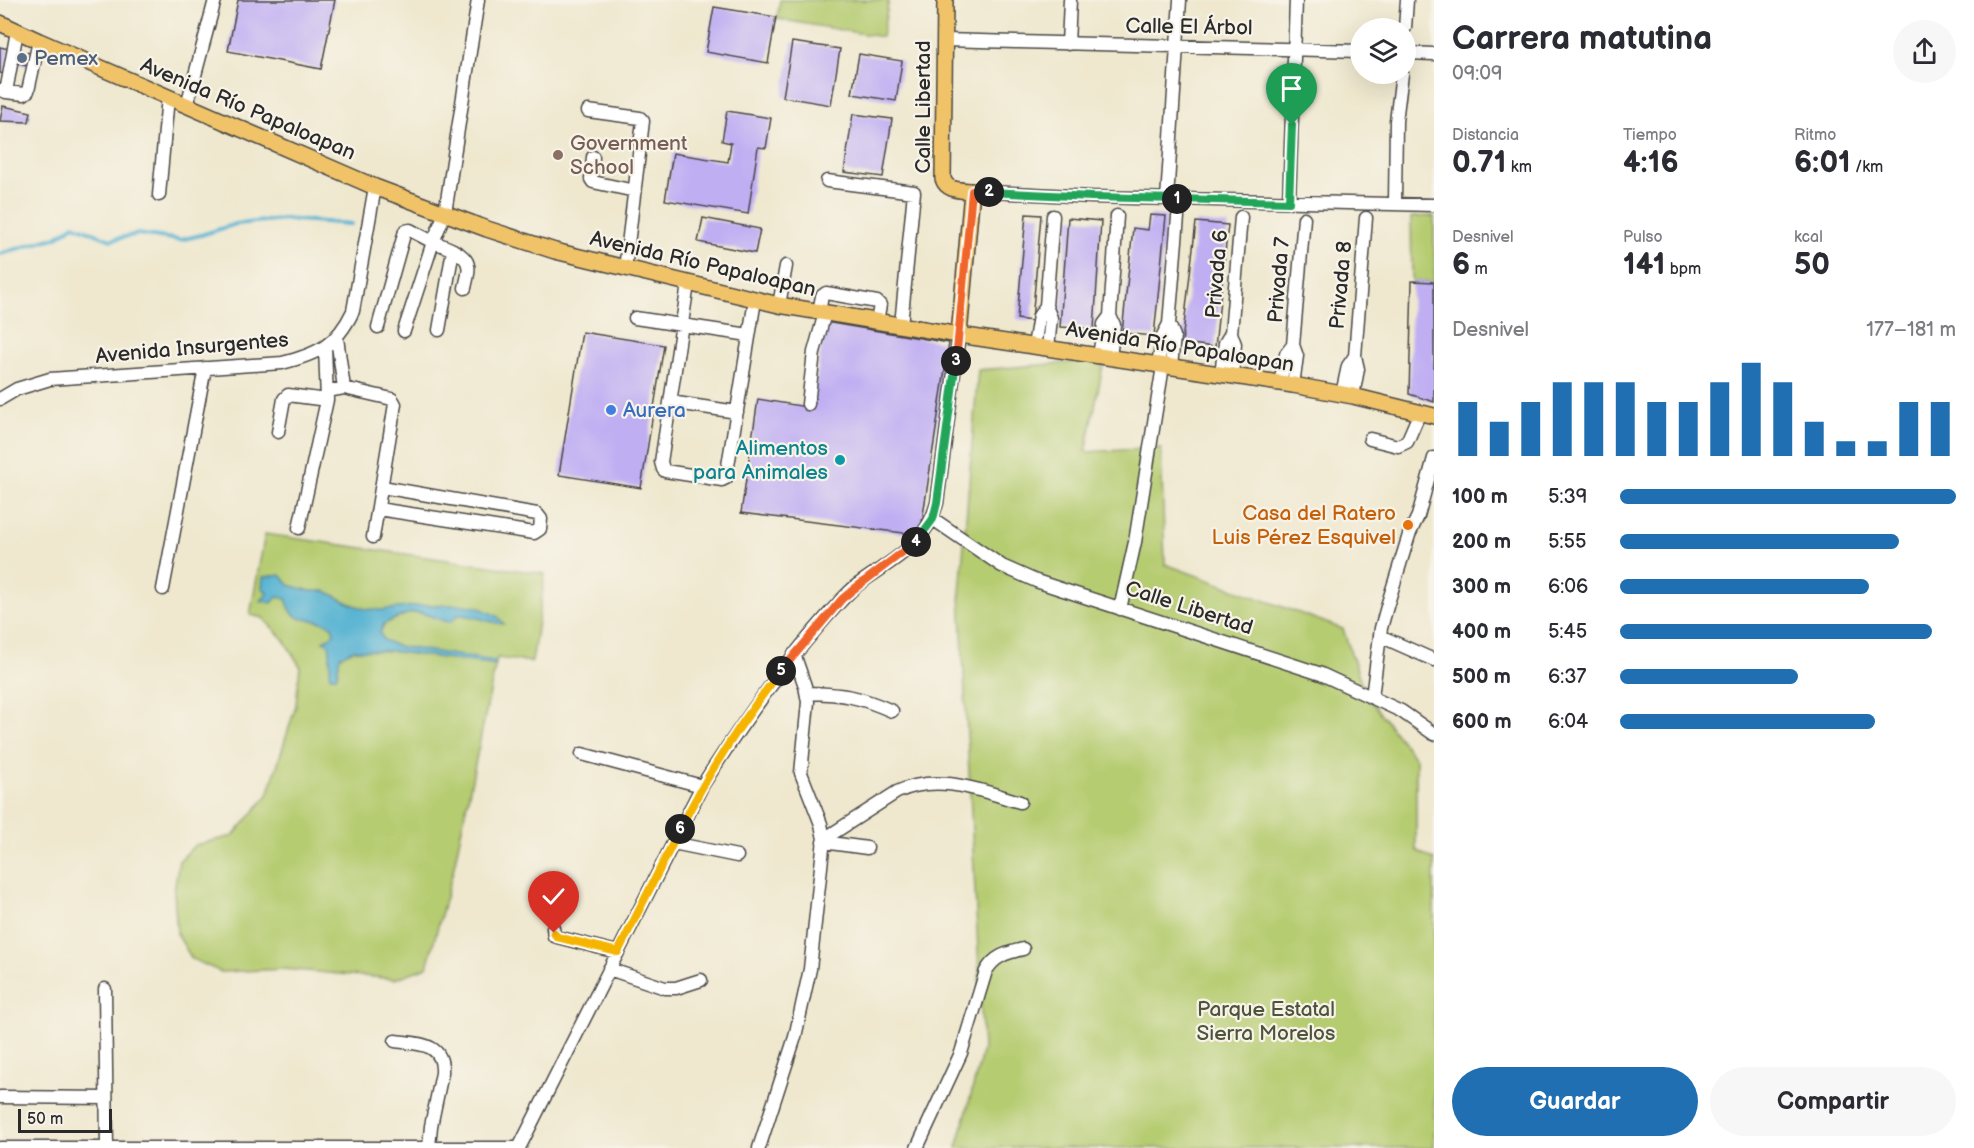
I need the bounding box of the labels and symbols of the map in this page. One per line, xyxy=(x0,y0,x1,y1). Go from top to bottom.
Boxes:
street label: Calle El Árbol xyxy=(1125,13,1253,41)
street label: Calle Libertad xyxy=(911,41,936,173)
place label: Pemex xyxy=(34,46,98,71)
marker: Pemex xyxy=(15,51,29,65)
street label: Avenida Río Papaloapan xyxy=(137,52,359,166)
pin xyxy=(1266,63,1317,125)
place label: Government School xyxy=(570,131,688,180)
marker: Government School xyxy=(551,148,565,162)
pin: 2 xyxy=(974,177,1004,207)
pin: 1 xyxy=(1162,184,1192,214)
street label: Avenida Río Papaloapan xyxy=(588,226,818,302)
street label: Privada 6 xyxy=(1201,228,1233,319)
street label: Privada 7 xyxy=(1263,235,1295,324)
street label: Privada 8 xyxy=(1325,240,1357,330)
street label: Avenida Río Papaloapan xyxy=(1064,317,1296,377)
street label: Avenida Insurgentes xyxy=(94,327,290,369)
pin: 3 xyxy=(941,346,971,376)
place label: Aurera xyxy=(623,398,686,423)
marker: Aurera xyxy=(604,403,618,417)
place label: Alimentos para Animales xyxy=(693,436,828,485)
marker: Alimentos para Animales xyxy=(833,453,847,467)
place label: Casa del Ratero Luis Pérez Esquivel xyxy=(1212,501,1396,550)
marker: Casa del Ratero Luis Pérez Esquivel xyxy=(1401,518,1415,532)
pin: 4 xyxy=(901,527,931,557)
street label: Calle Libertad xyxy=(1122,576,1256,640)
pin: 5 xyxy=(766,656,796,686)
pin: 6 xyxy=(665,814,695,844)
pin xyxy=(528,871,579,933)
park label: Parque Estatal Sierra Morelos xyxy=(1197,997,1335,1046)
scale bar xyxy=(18,1106,112,1134)

